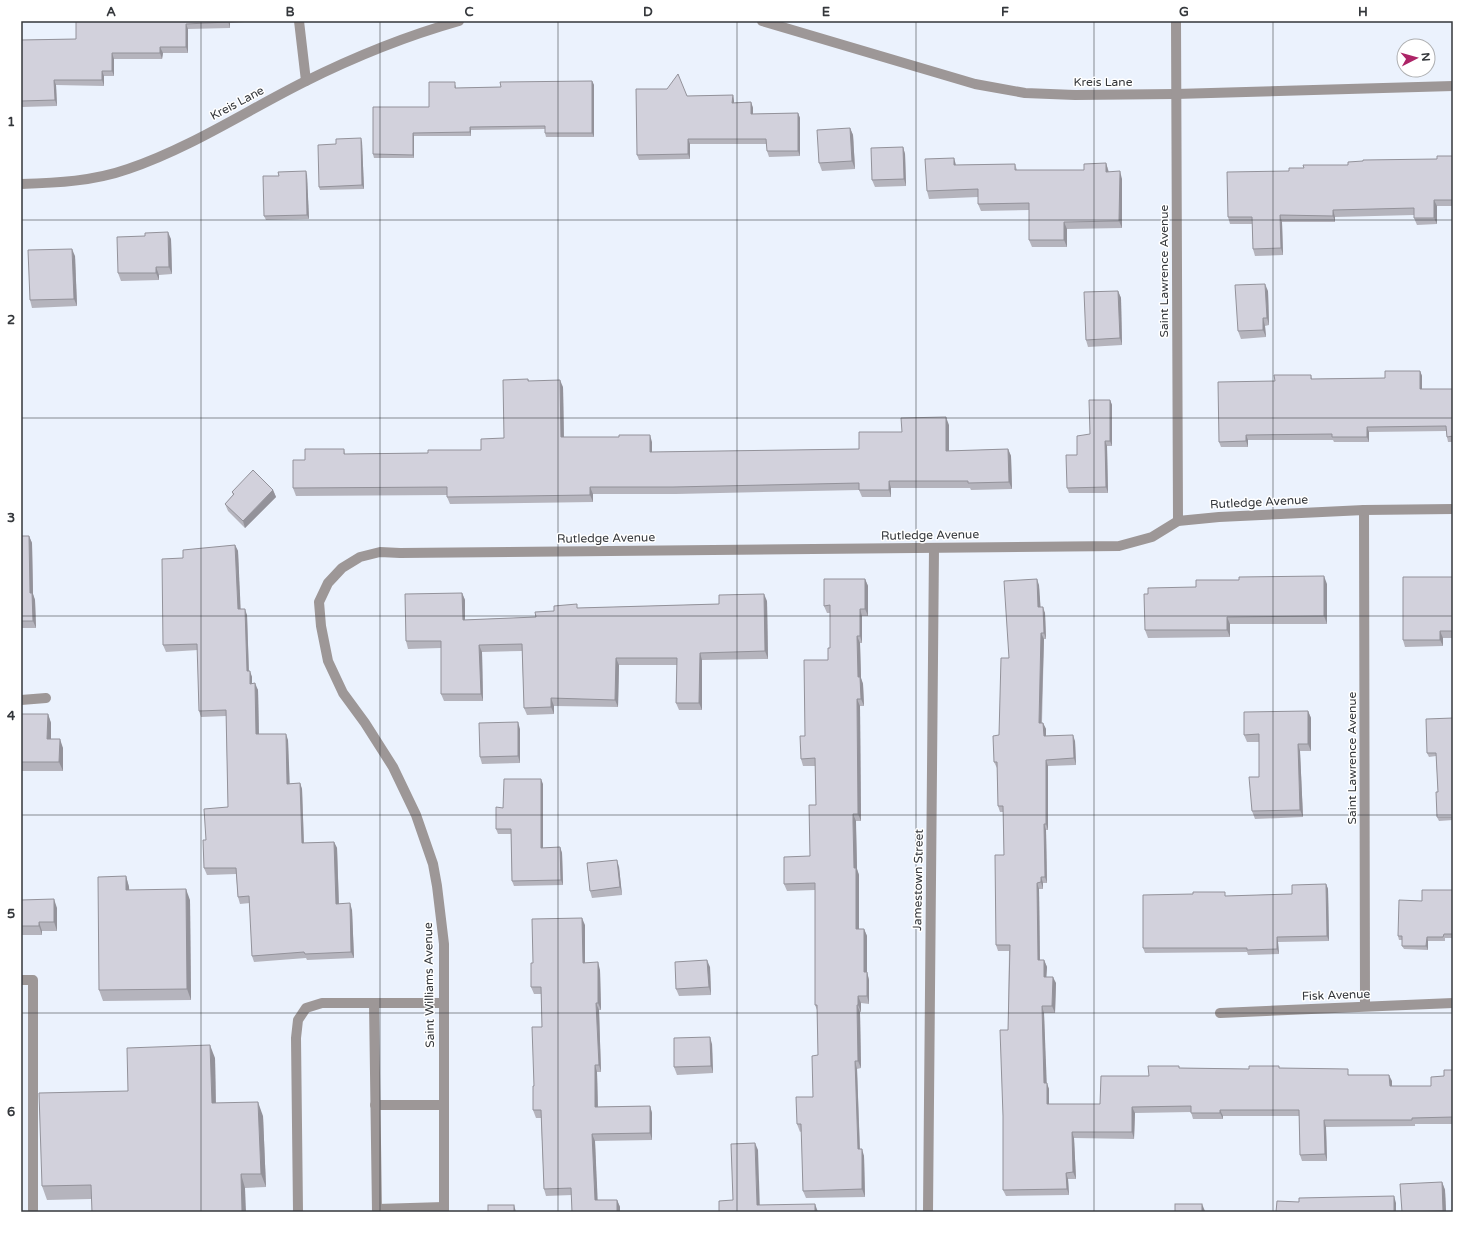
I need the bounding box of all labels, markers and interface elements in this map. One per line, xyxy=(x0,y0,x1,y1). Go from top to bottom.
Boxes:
text: A xyxy=(106,4,116,20)
text: B xyxy=(285,4,295,20)
text: C xyxy=(464,4,474,20)
text: D xyxy=(643,4,653,20)
text: E xyxy=(822,4,830,20)
text: F xyxy=(1001,4,1009,20)
text: G xyxy=(1179,4,1189,20)
text: H xyxy=(1358,4,1368,20)
north arrow xyxy=(1396,38,1436,78)
text: N xyxy=(1419,52,1432,62)
street label: Kreis Lane xyxy=(1074,75,1133,89)
street label: Kreis Lane xyxy=(208,83,266,123)
text: 1 xyxy=(7,114,15,130)
street label: Saint Lawrence Avenue xyxy=(1157,204,1171,337)
text: 2 xyxy=(7,312,15,328)
street label: Rutledge Avenue xyxy=(1210,492,1309,512)
text: 3 xyxy=(7,510,15,526)
street label: Rutledge Avenue xyxy=(881,527,979,543)
street label: Rutledge Avenue xyxy=(557,530,655,546)
street label: Saint Lawrence Avenue xyxy=(1345,691,1359,824)
text: 4 xyxy=(7,708,16,724)
street label: Jamestown Street xyxy=(910,829,926,931)
text: 5 xyxy=(7,906,15,922)
street label: Saint Williams Avenue xyxy=(421,922,437,1048)
street label: Fisk Avenue xyxy=(1302,987,1371,1003)
text: 6 xyxy=(7,1104,15,1120)

